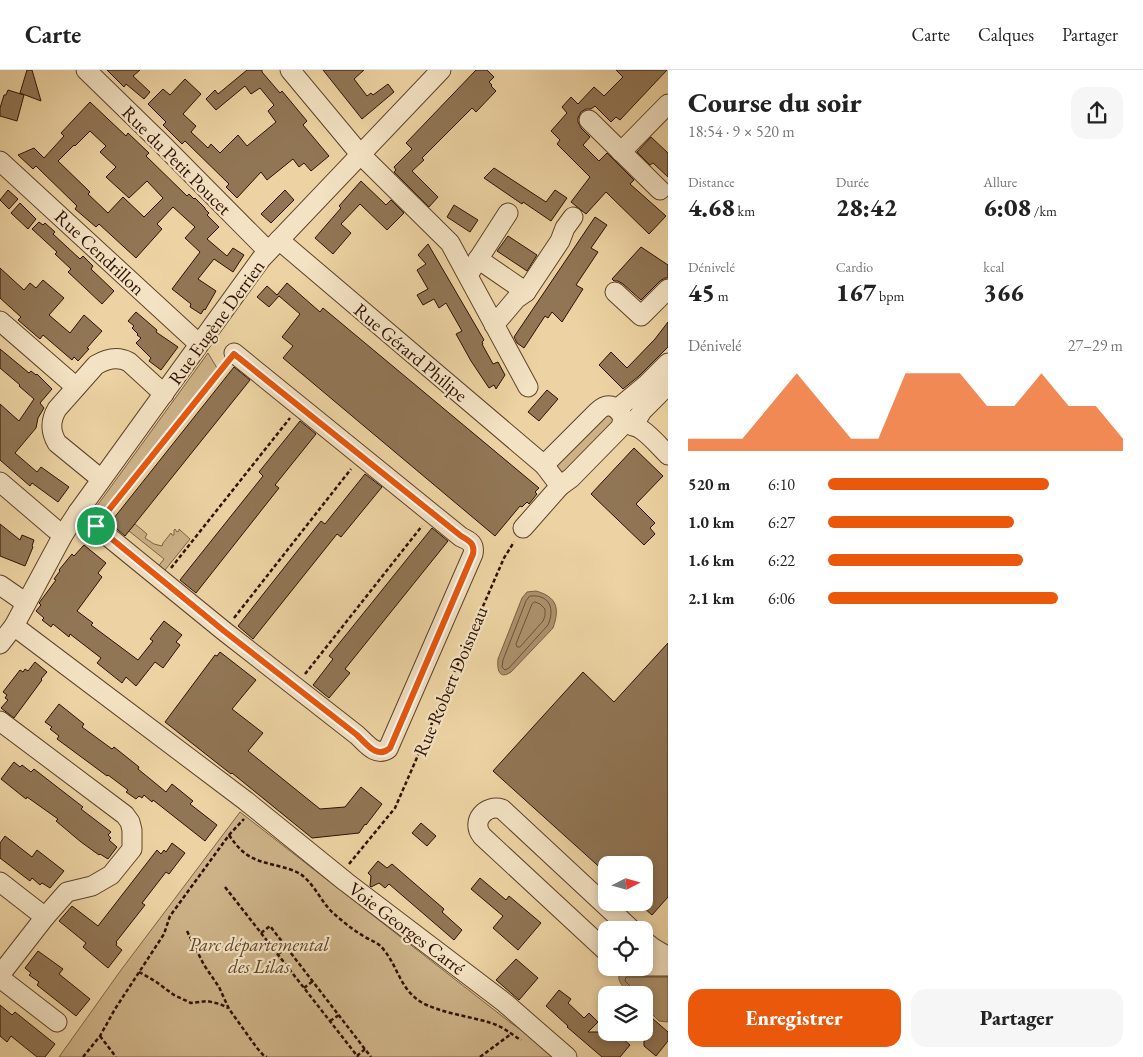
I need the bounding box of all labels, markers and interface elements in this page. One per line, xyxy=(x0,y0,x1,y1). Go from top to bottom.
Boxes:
text: Carte xyxy=(25,19,81,50)
text: Carte xyxy=(911,23,950,46)
text: Calques xyxy=(978,23,1034,46)
text: Partager xyxy=(1062,23,1118,46)
text: Course du soir xyxy=(688,84,862,120)
button: share xyxy=(1071,87,1123,139)
street label: Rue du Petit Poucet xyxy=(116,100,237,221)
text: 18:54 · 9 × 520 m xyxy=(688,121,795,142)
text: Distance xyxy=(688,173,735,191)
text: Durée xyxy=(836,173,869,191)
text: Allure xyxy=(983,173,1017,191)
text: 4.68 xyxy=(688,191,735,223)
text: 28:42 xyxy=(836,191,897,223)
text: 6:08 xyxy=(983,191,1031,223)
text: km xyxy=(735,202,755,220)
text: /km xyxy=(1031,202,1057,220)
street label: Rue Cendrillon xyxy=(49,204,150,301)
street label: Rue Eugène Derrien xyxy=(163,255,270,390)
text: Dénivelé xyxy=(688,258,735,276)
text: Cardio xyxy=(836,258,873,276)
text: kcal xyxy=(983,258,1004,276)
text: 45 xyxy=(688,276,715,308)
text: 167 xyxy=(836,276,876,308)
text: 366 xyxy=(983,276,1024,308)
text: m xyxy=(715,287,729,305)
text: bpm xyxy=(876,287,904,305)
street label: Rue Gérard Philipe xyxy=(349,297,473,407)
text: Dénivelé xyxy=(688,335,742,356)
text: 27–29 m xyxy=(1068,335,1123,356)
text: 520 m xyxy=(688,474,730,495)
text: 6:10 xyxy=(768,474,795,495)
pin xyxy=(75,505,117,547)
icon: arrive xyxy=(82,512,110,540)
text: 1.0 km xyxy=(688,512,734,533)
text: 6:27 xyxy=(768,512,795,533)
text: 1.6 km xyxy=(688,550,734,571)
text: 6:22 xyxy=(768,550,795,571)
text: 2.1 km xyxy=(688,588,734,609)
text: 6:06 xyxy=(768,588,795,609)
street label: Rue Robert Doisneau xyxy=(408,602,493,760)
north arrow xyxy=(598,856,652,911)
map controls xyxy=(598,856,653,1041)
street label: Voie Georges Carré xyxy=(343,876,470,980)
button: locate xyxy=(598,921,653,976)
park label: Parc départemental des Lilas xyxy=(189,932,330,979)
button: layers xyxy=(598,986,653,1041)
button: Enregistrer xyxy=(688,989,901,1047)
button: Partager xyxy=(911,989,1123,1047)

